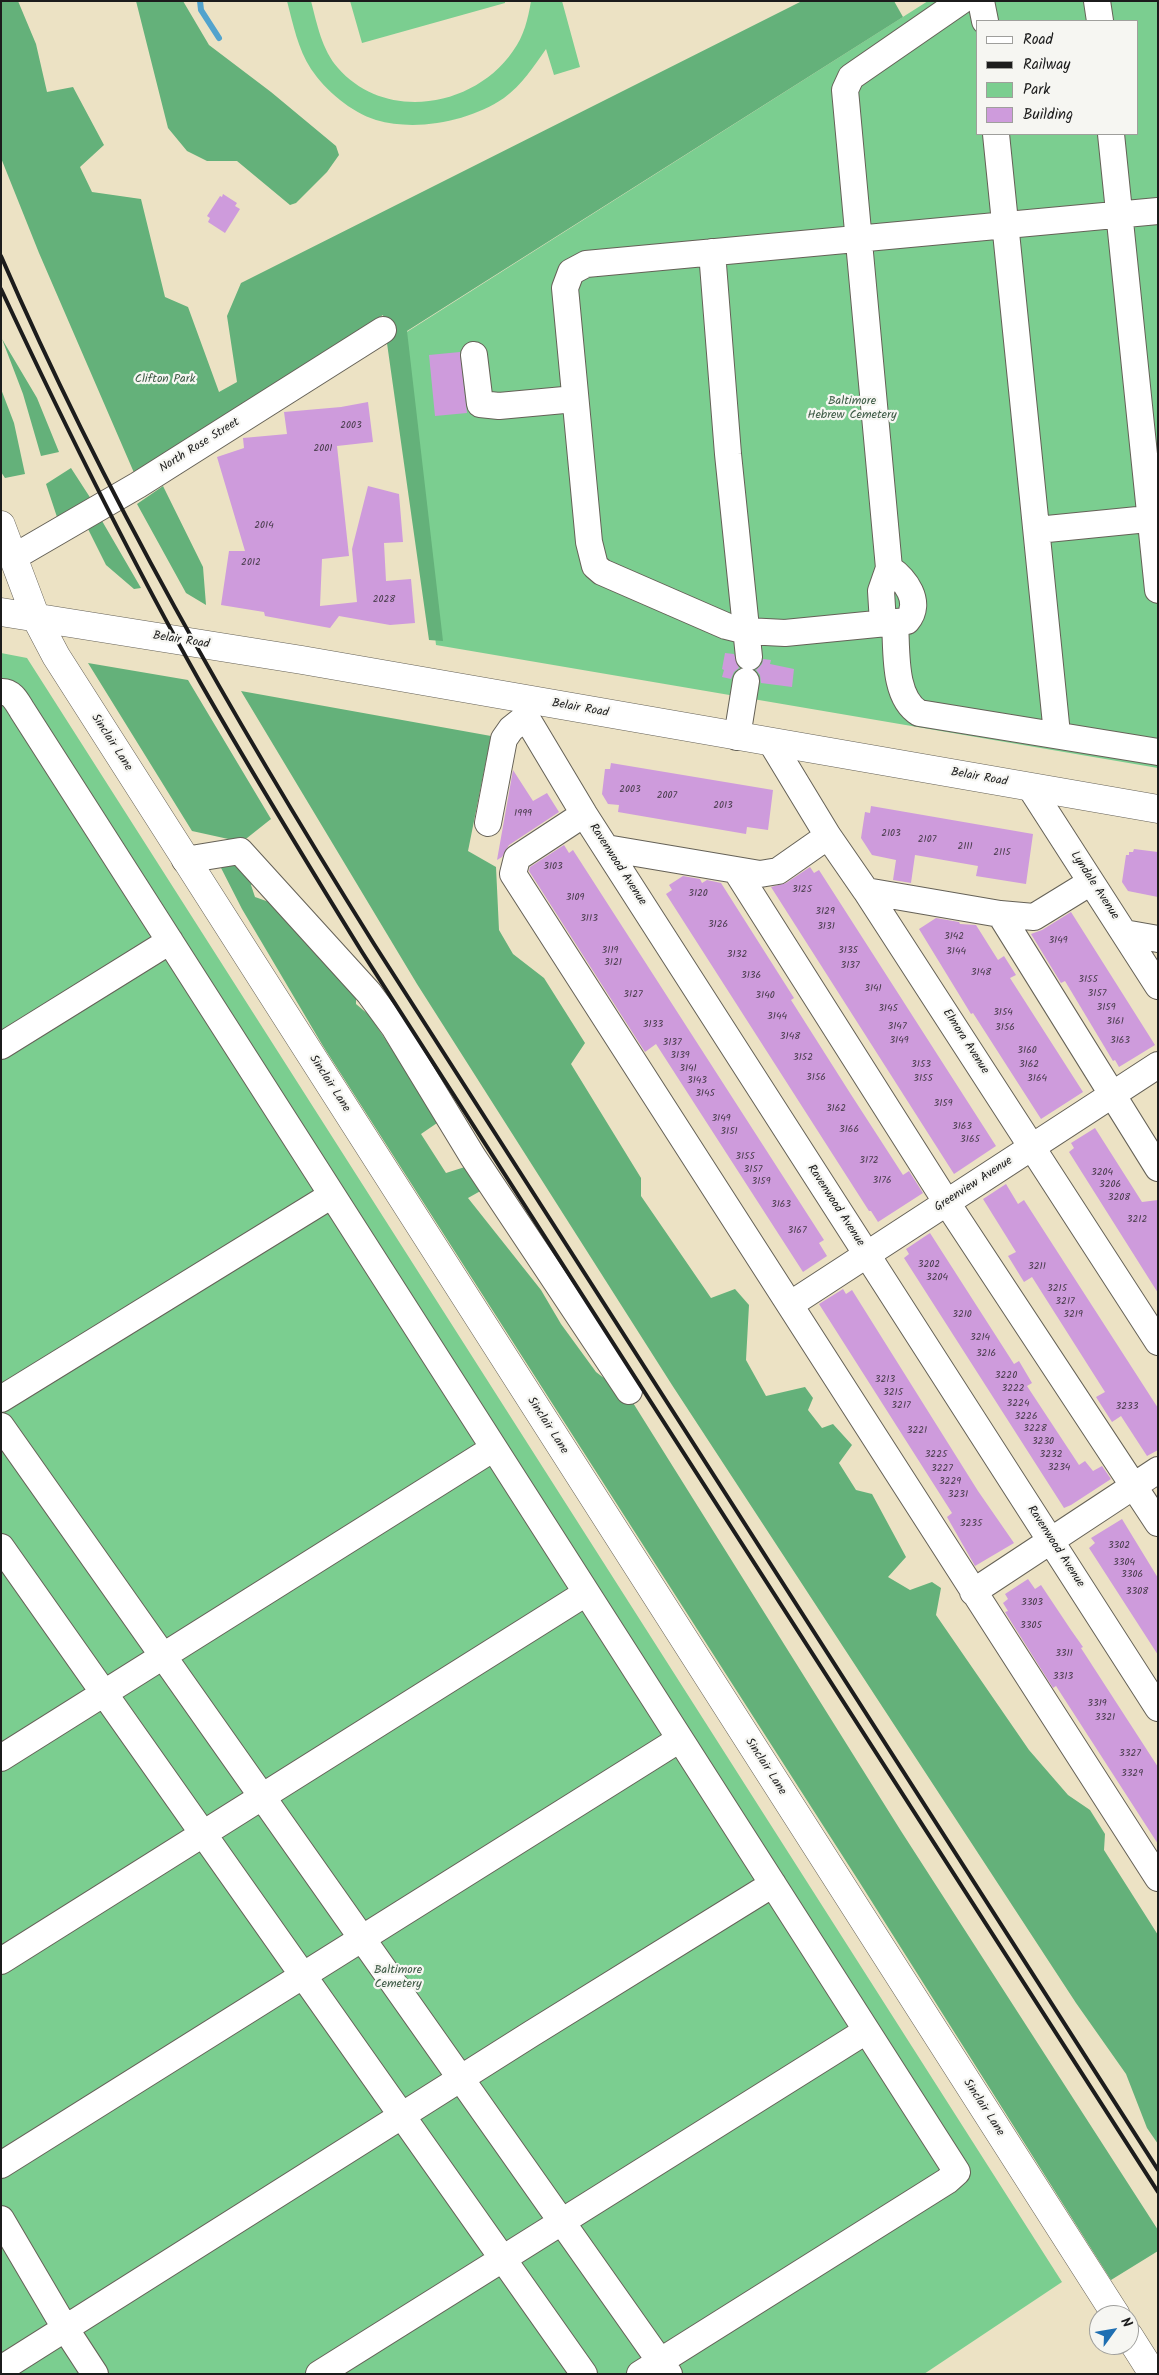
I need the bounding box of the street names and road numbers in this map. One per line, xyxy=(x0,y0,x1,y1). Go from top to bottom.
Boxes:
street label: North Rose Street xyxy=(157,416,243,476)
street label: Belair Road xyxy=(152,629,210,653)
street label: Belair Road xyxy=(551,697,609,721)
street label: Sinclair Lane xyxy=(87,712,135,774)
street label: Belair Road xyxy=(950,766,1008,790)
street label: Ravenwood Avenue xyxy=(585,821,649,909)
street label: Lyndale Avenue xyxy=(1067,849,1121,923)
street label: Elmora Avenue xyxy=(939,1007,991,1077)
street label: Sinclair Lane xyxy=(305,1053,353,1115)
street label: Greenview Avenue xyxy=(932,1154,1016,1216)
street label: Ravenwood Avenue xyxy=(803,1162,867,1250)
street label: Sinclair Lane xyxy=(523,1395,571,1457)
street label: Ravenwood Avenue xyxy=(1023,1503,1087,1591)
street label: Sinclair Lane xyxy=(741,1736,789,1798)
street label: Sinclair Lane xyxy=(959,2077,1007,2139)

